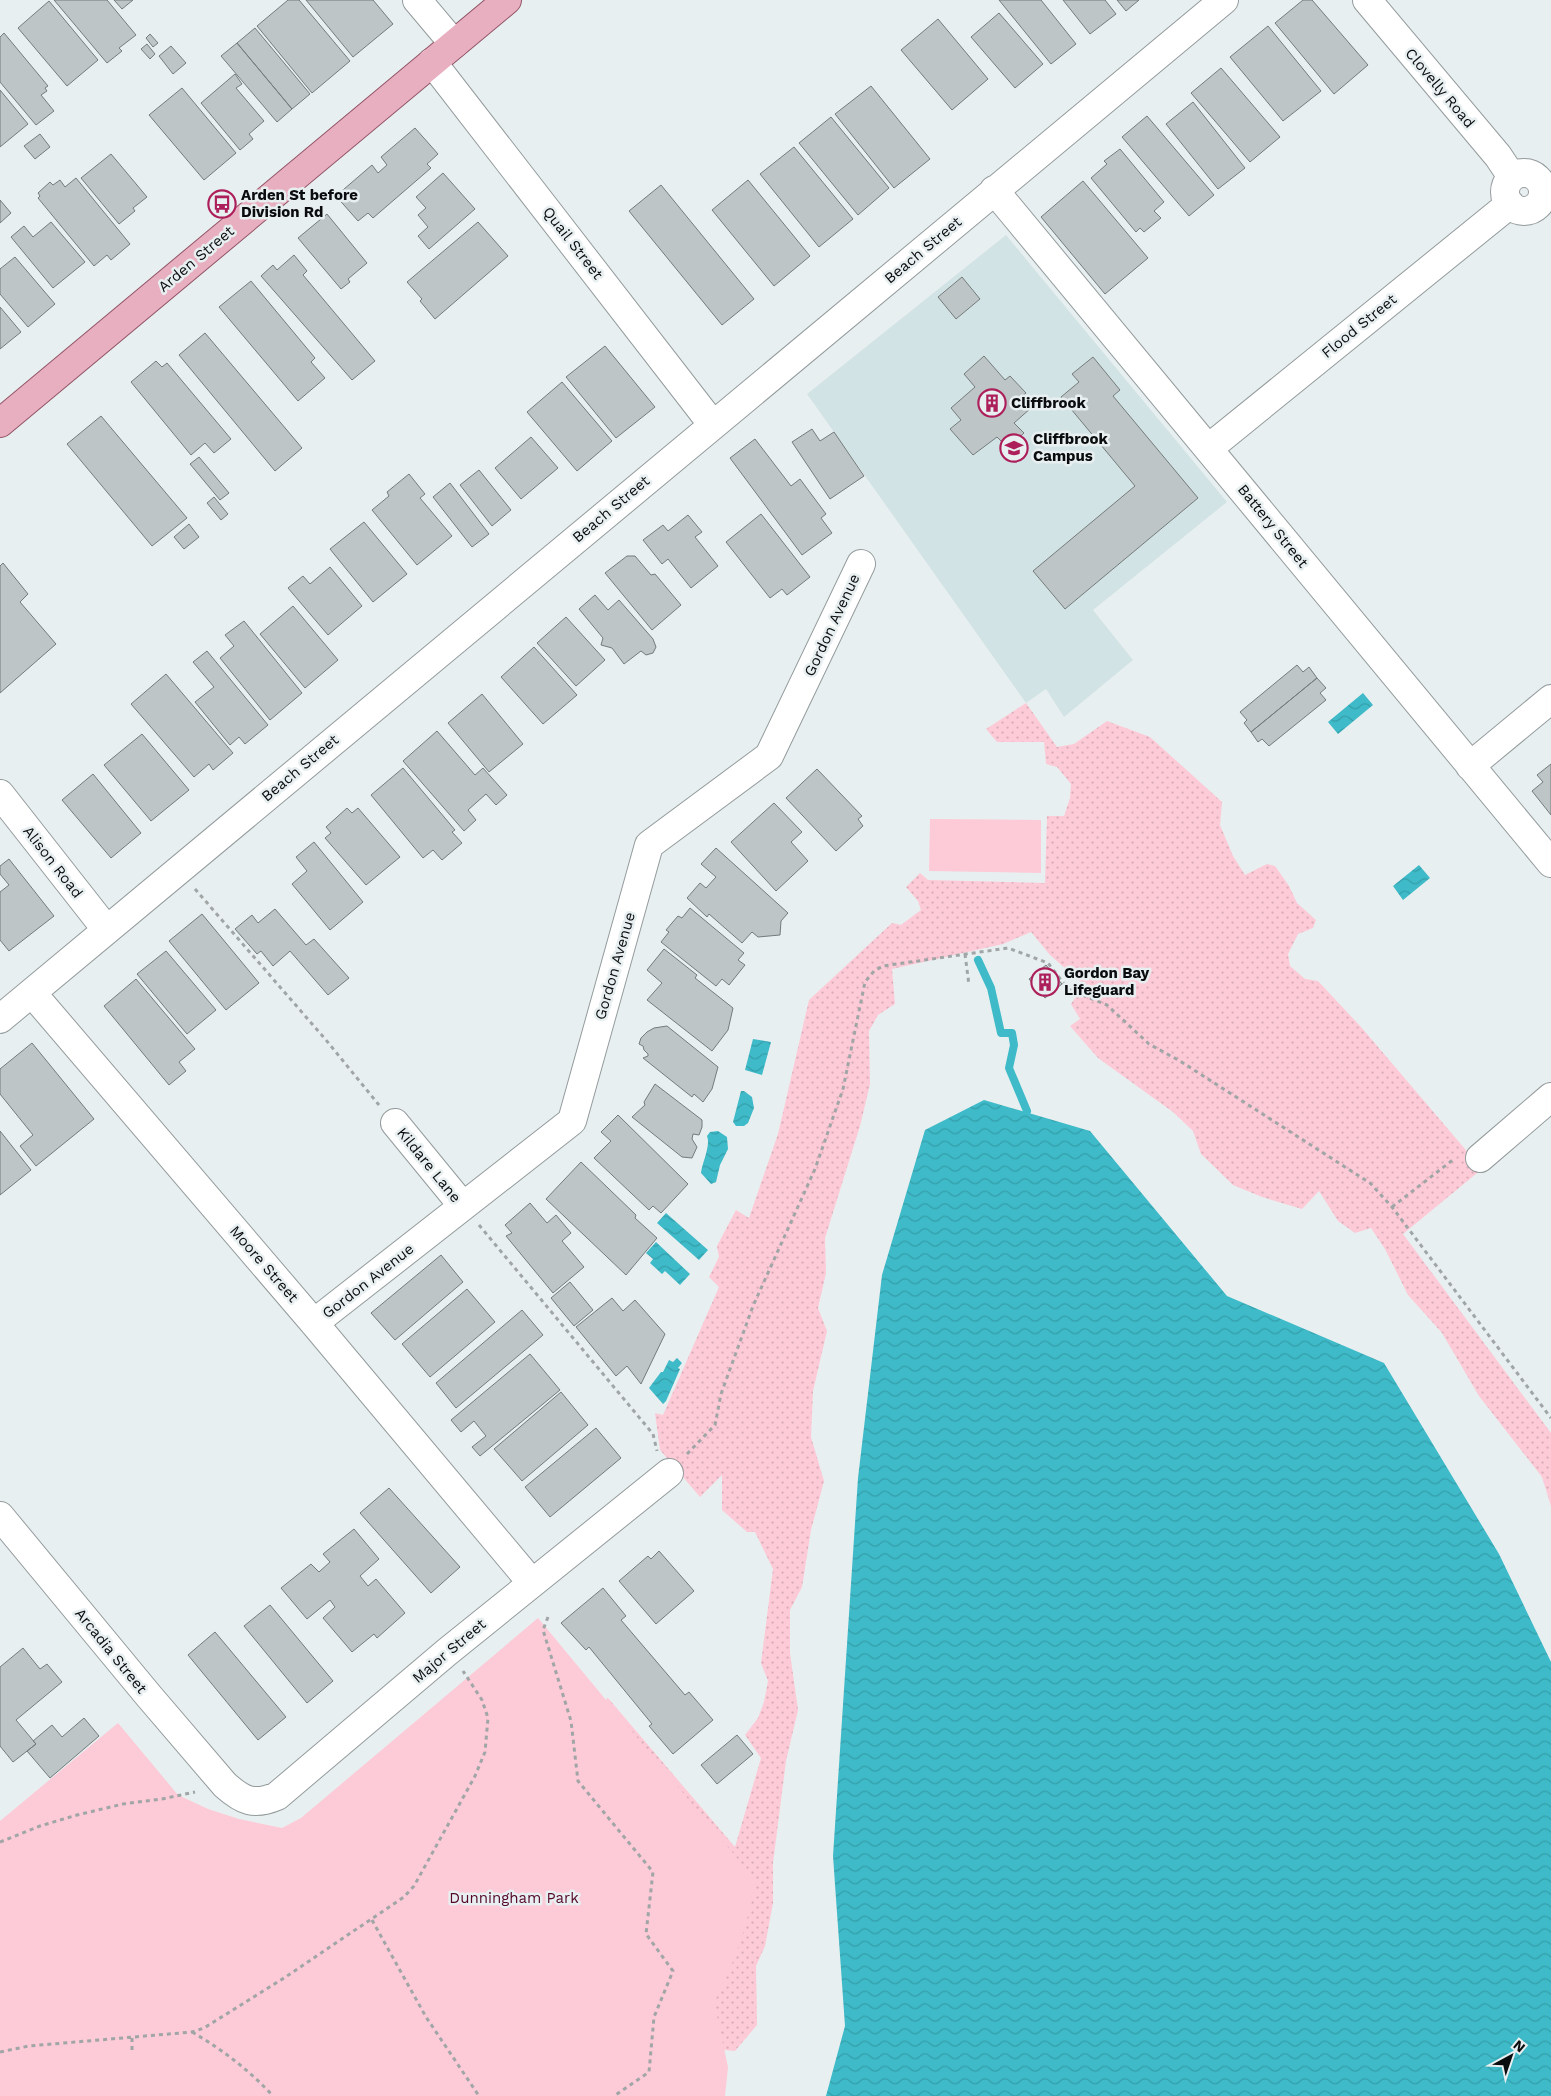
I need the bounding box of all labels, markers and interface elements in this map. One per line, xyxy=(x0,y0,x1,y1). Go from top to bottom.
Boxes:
street label: Clovelly Road xyxy=(1402,45,1478,131)
place label: Arden St before Division Rd xyxy=(241,186,358,221)
bus stop icon: Arden St before Division Rd xyxy=(207,189,237,219)
street label: Quail Street xyxy=(539,203,607,283)
street label: Beach Street xyxy=(881,212,966,287)
street label: Arden Street xyxy=(154,222,238,296)
street label: Flood Street xyxy=(1318,290,1401,362)
building icon: Cliffbrook xyxy=(977,388,1007,418)
place label: Cliffbrook xyxy=(1011,394,1086,412)
place label: Cliffbrook Campus xyxy=(1033,430,1108,465)
school or university icon: Cliffbrook Campus xyxy=(999,433,1029,463)
street label: Beach Street xyxy=(569,471,654,546)
street label: Battery Street xyxy=(1234,481,1313,572)
street label: Gordon Avenue xyxy=(800,571,864,679)
street label: Beach Street xyxy=(258,730,343,805)
street label: Alison Road xyxy=(19,822,87,902)
street label: Gordon Avenue xyxy=(591,910,639,1022)
place label: Gordon Bay Lifeguard xyxy=(1064,964,1150,999)
building icon: Gordon Bay Lifeguard xyxy=(1030,967,1060,997)
street label: Kildare Lane xyxy=(393,1124,465,1206)
street label: Moore Street xyxy=(226,1222,303,1306)
street label: Gordon Avenue xyxy=(319,1240,417,1322)
street label: Arcadia Street xyxy=(71,1605,151,1698)
street label: Major Street xyxy=(409,1615,490,1687)
park label: Dunningham Park xyxy=(449,1889,579,1907)
north arrow xyxy=(1486,2031,1536,2081)
text: N xyxy=(1510,2037,1528,2056)

